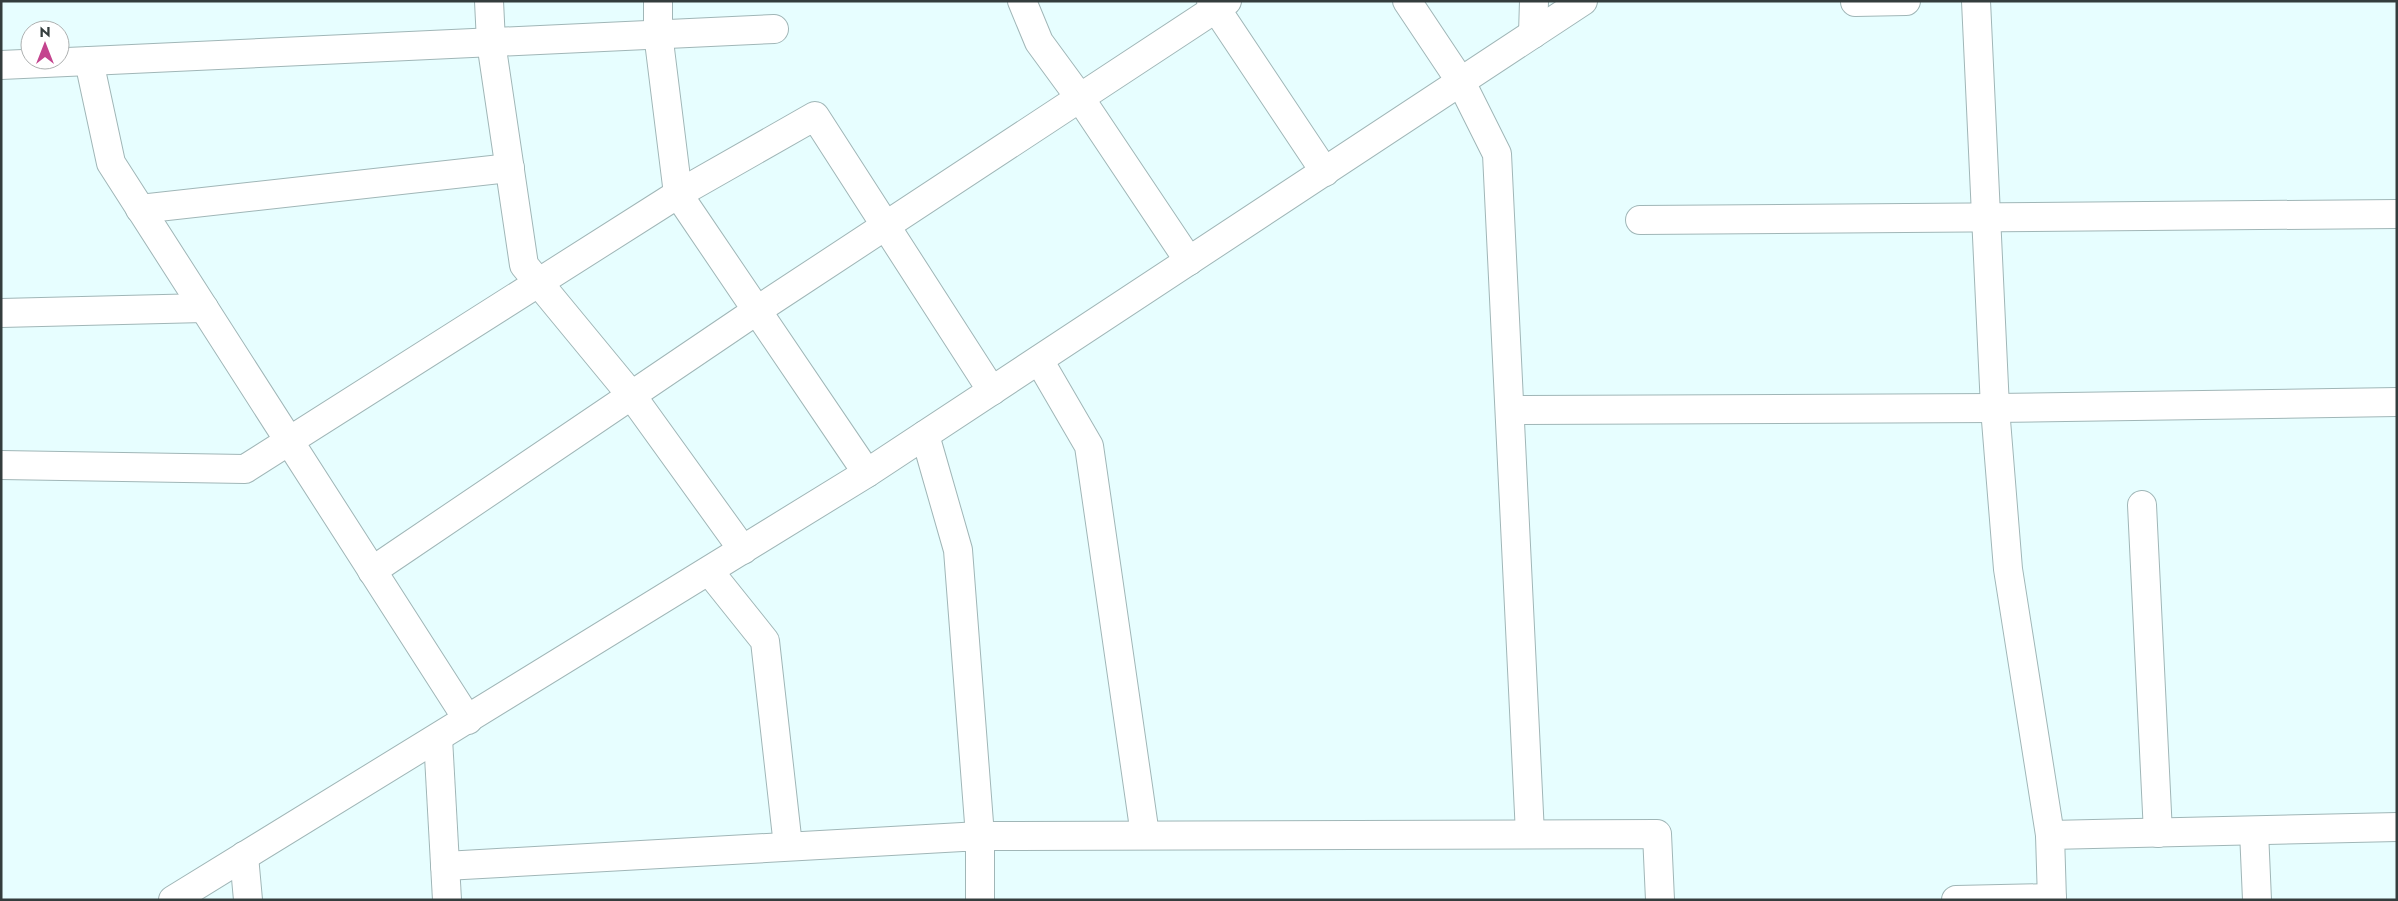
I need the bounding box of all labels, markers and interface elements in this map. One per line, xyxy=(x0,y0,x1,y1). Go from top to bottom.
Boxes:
north arrow xyxy=(20,20,70,70)
text: N xyxy=(39,22,51,42)

